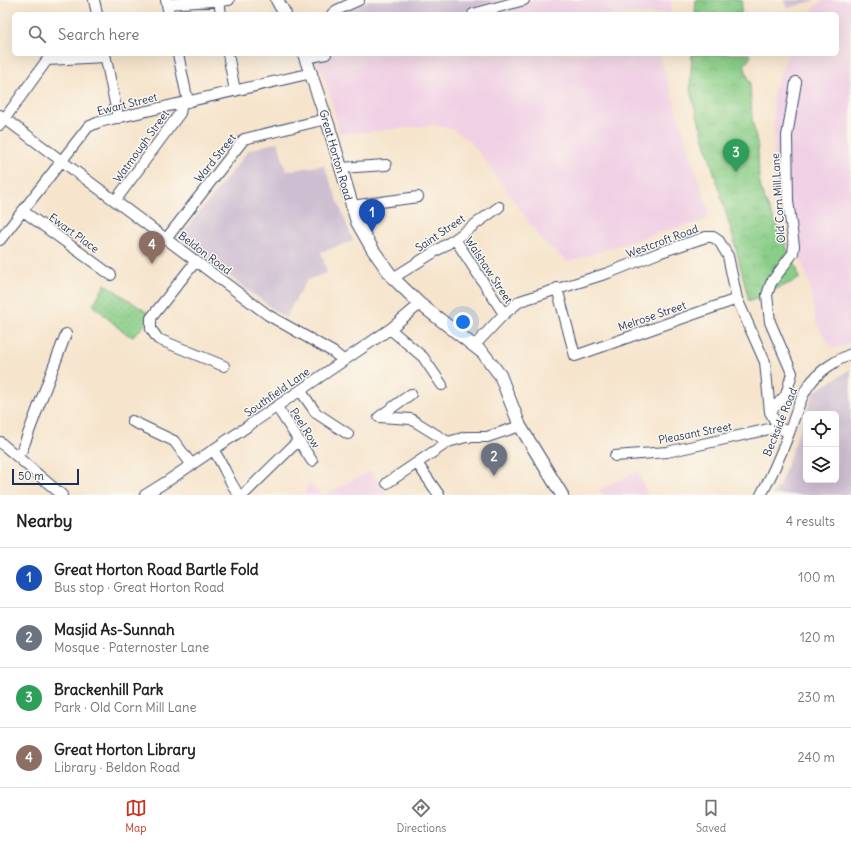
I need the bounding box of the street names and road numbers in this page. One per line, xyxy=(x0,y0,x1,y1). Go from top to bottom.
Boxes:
street label: Ewart Street xyxy=(96,90,159,118)
street label: Watmough Street xyxy=(110,107,172,185)
street label: Great Horton Road xyxy=(316,108,356,203)
street label: Ward Street xyxy=(191,131,239,185)
street label: Old Corn Mill Lane xyxy=(768,152,788,243)
street label: Ewart Place xyxy=(46,210,102,256)
street label: Saint Street xyxy=(413,211,468,255)
street label: Westcroft Road xyxy=(624,221,701,261)
street label: Beldon Road xyxy=(176,228,235,278)
street label: Walshaw Street xyxy=(462,234,516,306)
street label: Melrose Street xyxy=(616,298,688,334)
street label: Southfield Lane xyxy=(242,364,313,420)
street label: Beckside Road xyxy=(760,385,800,458)
street label: Peel Row xyxy=(287,405,323,451)
street label: Pleasant Street xyxy=(657,419,733,447)

